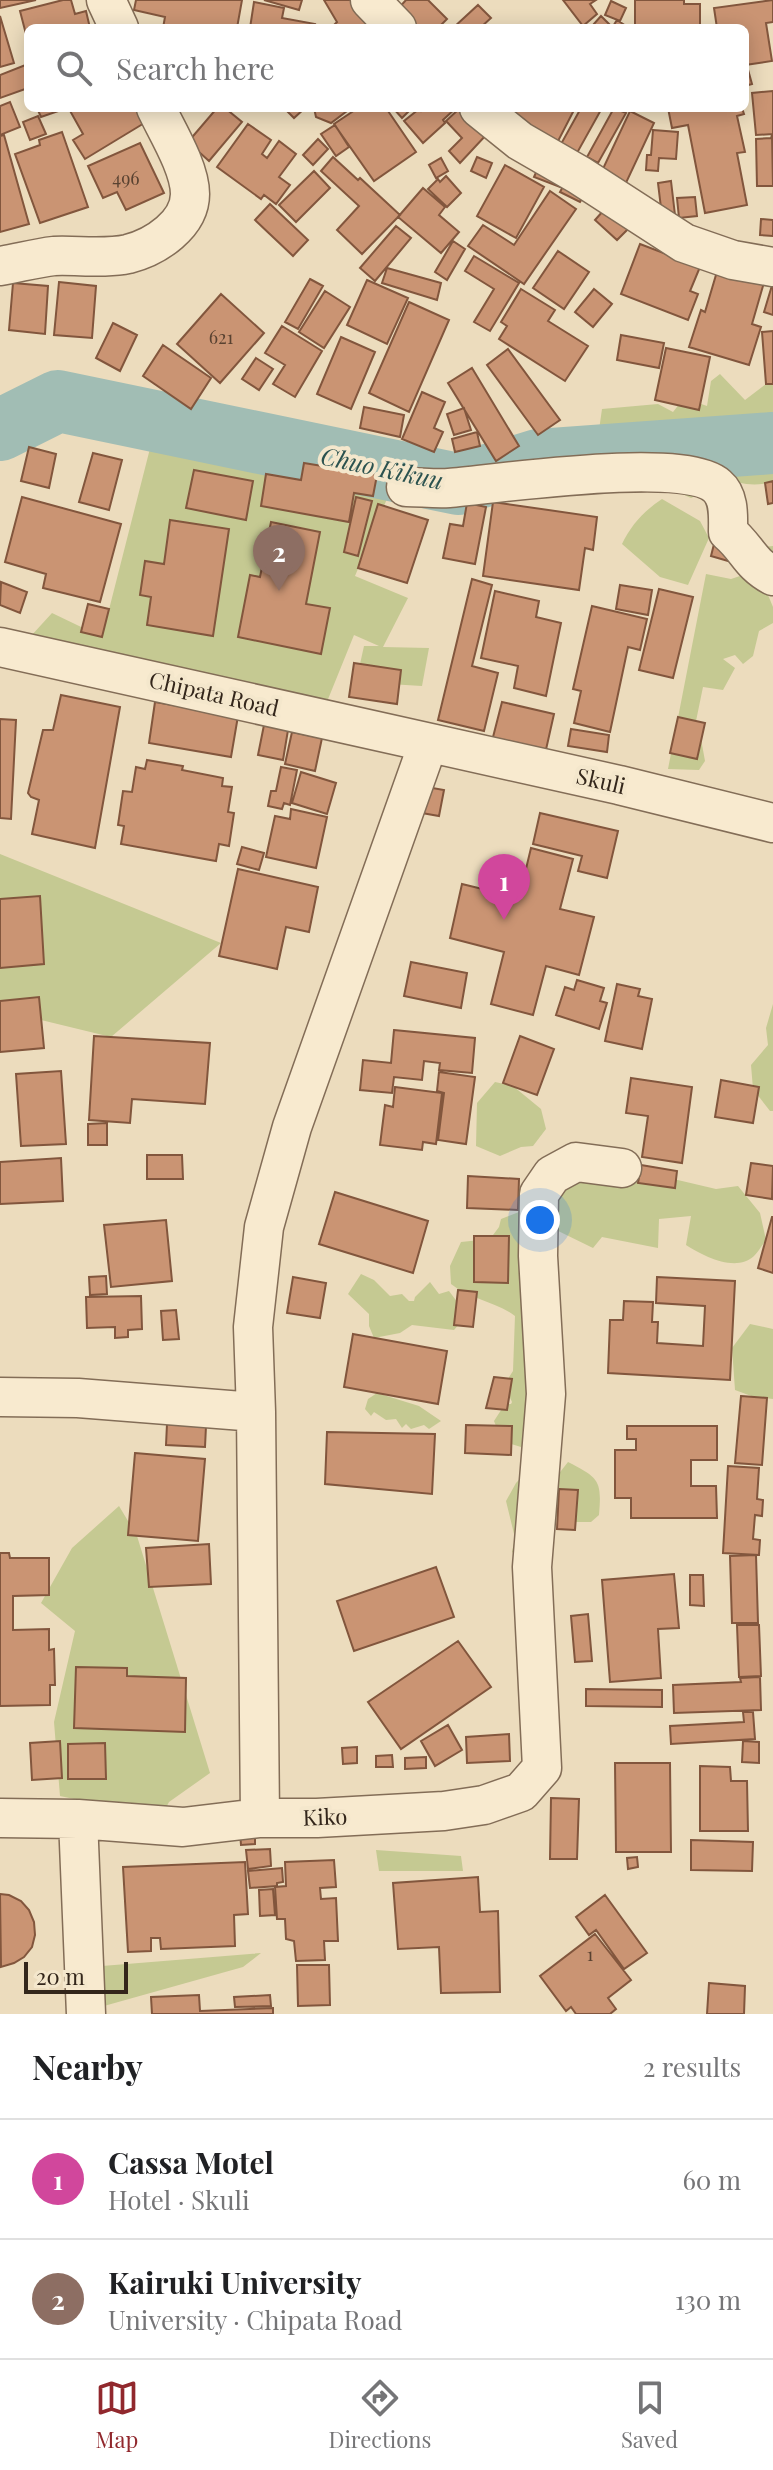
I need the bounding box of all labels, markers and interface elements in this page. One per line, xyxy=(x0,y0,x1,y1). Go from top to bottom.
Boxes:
search box xyxy=(24,24,749,112)
icon: search xyxy=(52,46,96,90)
text: Search here xyxy=(116,48,275,88)
house number: 496 xyxy=(112,166,140,190)
house number: 621 xyxy=(209,325,234,349)
water label: Chuo Kikuu xyxy=(318,438,447,496)
pin: 2 xyxy=(253,525,305,591)
street label: Chipata Road xyxy=(146,664,282,723)
street label: Skuli xyxy=(574,760,629,800)
pin: 1 xyxy=(478,854,530,920)
your location xyxy=(520,1200,560,1240)
street label: Kiko xyxy=(302,1800,348,1832)
house number: 1 xyxy=(587,1942,594,1966)
scale bar xyxy=(24,1958,128,1994)
text: 20 m xyxy=(36,1961,85,1991)
text: Nearby xyxy=(32,2043,143,2089)
text: 2 results xyxy=(643,2049,741,2084)
text: Cassa Motel xyxy=(108,2142,274,2182)
text: 1 xyxy=(53,2162,63,2197)
text: 60 m xyxy=(682,2162,741,2197)
text: Hotel · Skuli xyxy=(108,2182,250,2217)
text: Kairuki University xyxy=(108,2262,362,2302)
text: 2 xyxy=(51,2282,65,2317)
text: 130 m xyxy=(675,2282,741,2317)
text: University · Chipata Road xyxy=(108,2302,403,2337)
tab: Map xyxy=(95,2376,139,2454)
tab: Directions xyxy=(328,2376,431,2454)
tab: Saved xyxy=(621,2376,678,2454)

